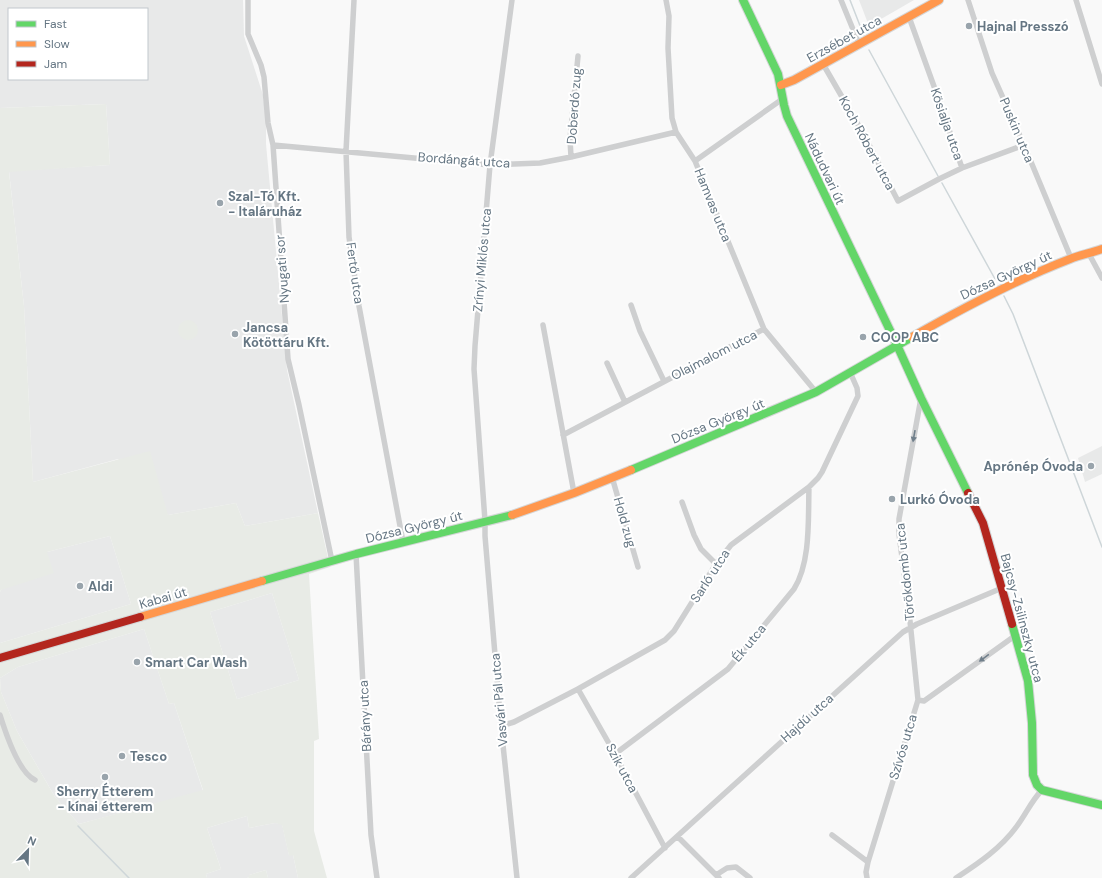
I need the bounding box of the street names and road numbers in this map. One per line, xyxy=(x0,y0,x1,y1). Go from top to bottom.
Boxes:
street label: Erzsébet utca xyxy=(804,12,884,66)
street label: Doberdó zug xyxy=(563,67,585,145)
street label: Kösialja utca xyxy=(927,86,967,162)
street label: Koch Róbert utca xyxy=(835,93,899,193)
street label: Puskin utca xyxy=(996,95,1038,165)
street label: Nádudvari út xyxy=(801,130,849,208)
street label: Bordángát utca xyxy=(417,148,511,172)
street label: Hamvas utca xyxy=(691,166,735,244)
street label: Zrínyi Miklós utca xyxy=(469,208,495,312)
street label: Nyugati sor xyxy=(271,234,293,304)
street label: Fertő utca xyxy=(342,241,368,305)
street label: Dózsa György út xyxy=(958,246,1054,304)
street label: Olajmalom utca xyxy=(668,326,760,384)
street label: Dózsa György út xyxy=(669,395,767,447)
street label: Hold zug xyxy=(610,495,640,549)
street label: Dózsa György út xyxy=(364,507,464,547)
street label: Törökdomb utca xyxy=(891,522,919,622)
street label: Sarló utca xyxy=(686,546,734,606)
street label: Bajcsy-Zsilinszky utca xyxy=(997,552,1047,684)
street label: Kabai út xyxy=(137,583,189,613)
street label: Ék utca xyxy=(728,620,770,665)
street label: Vasvári Pál utca xyxy=(486,653,512,747)
street label: Bárány utca xyxy=(355,680,375,752)
street label: Hajdú utca xyxy=(777,690,837,746)
street label: Szívós utca xyxy=(885,712,921,782)
street label: Szik utca xyxy=(602,740,642,796)

